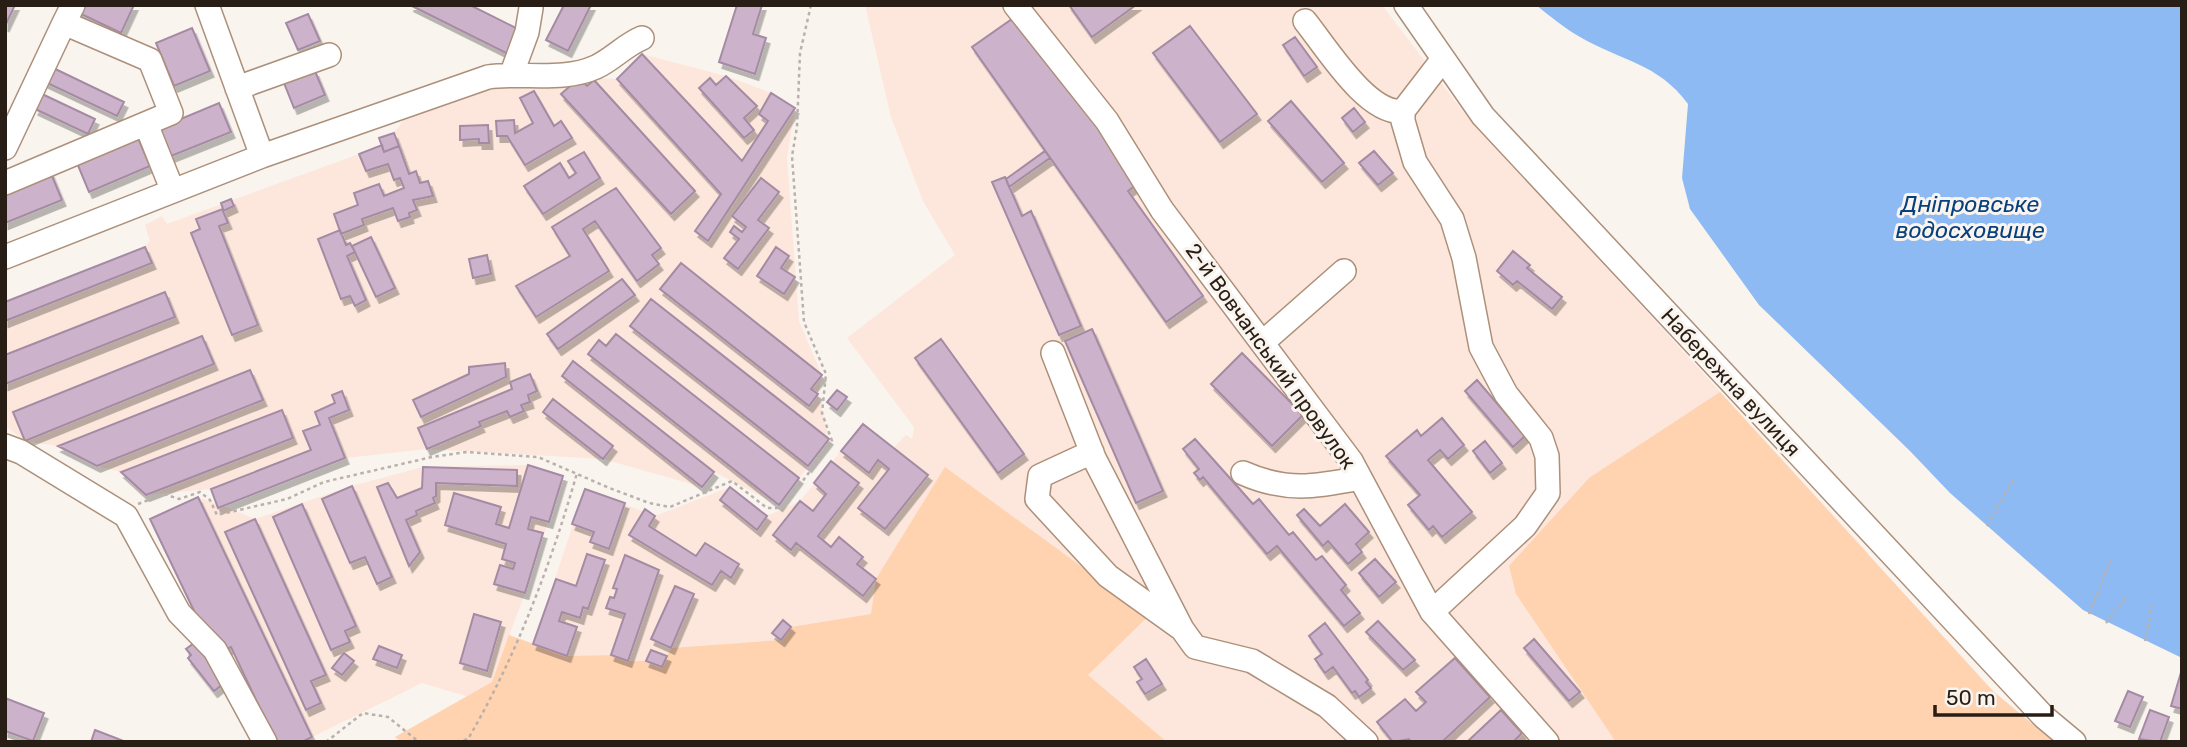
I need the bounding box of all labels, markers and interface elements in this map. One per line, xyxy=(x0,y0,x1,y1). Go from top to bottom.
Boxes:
water label: Дніпровське водосховище xyxy=(1895,190,2045,244)
street label: 2-й Вовчанський провулок xyxy=(1181,238,1361,474)
street label: Набережна вулиця xyxy=(1656,303,1806,461)
scale bar xyxy=(1935,674,2052,718)
text: 50 m xyxy=(1946,685,1996,710)

